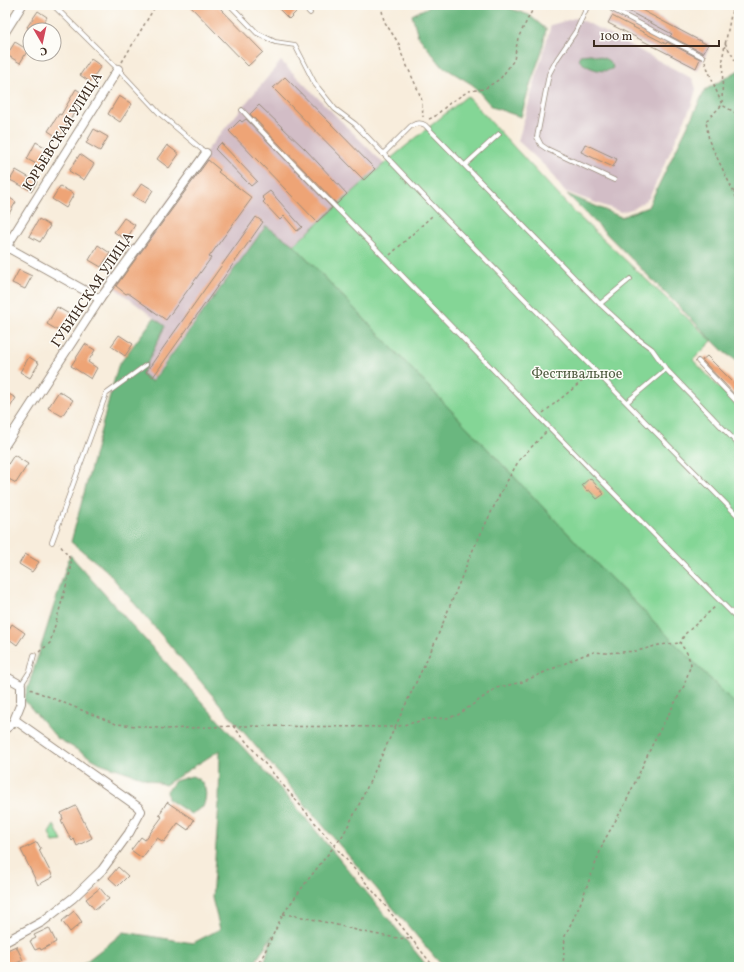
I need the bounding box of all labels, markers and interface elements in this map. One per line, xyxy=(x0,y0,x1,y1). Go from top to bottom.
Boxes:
north arrow xyxy=(22,22,62,62)
scale bar xyxy=(594,22,719,48)
text: 100 m xyxy=(600,29,633,45)
text: С xyxy=(39,42,48,58)
street label: ЮРЬЕВСКАЯ УЛИЦА xyxy=(19,69,107,195)
street label: ГУБИНСКАЯ УЛИЦА xyxy=(47,228,139,351)
park label: Фестивальное xyxy=(532,365,623,384)

